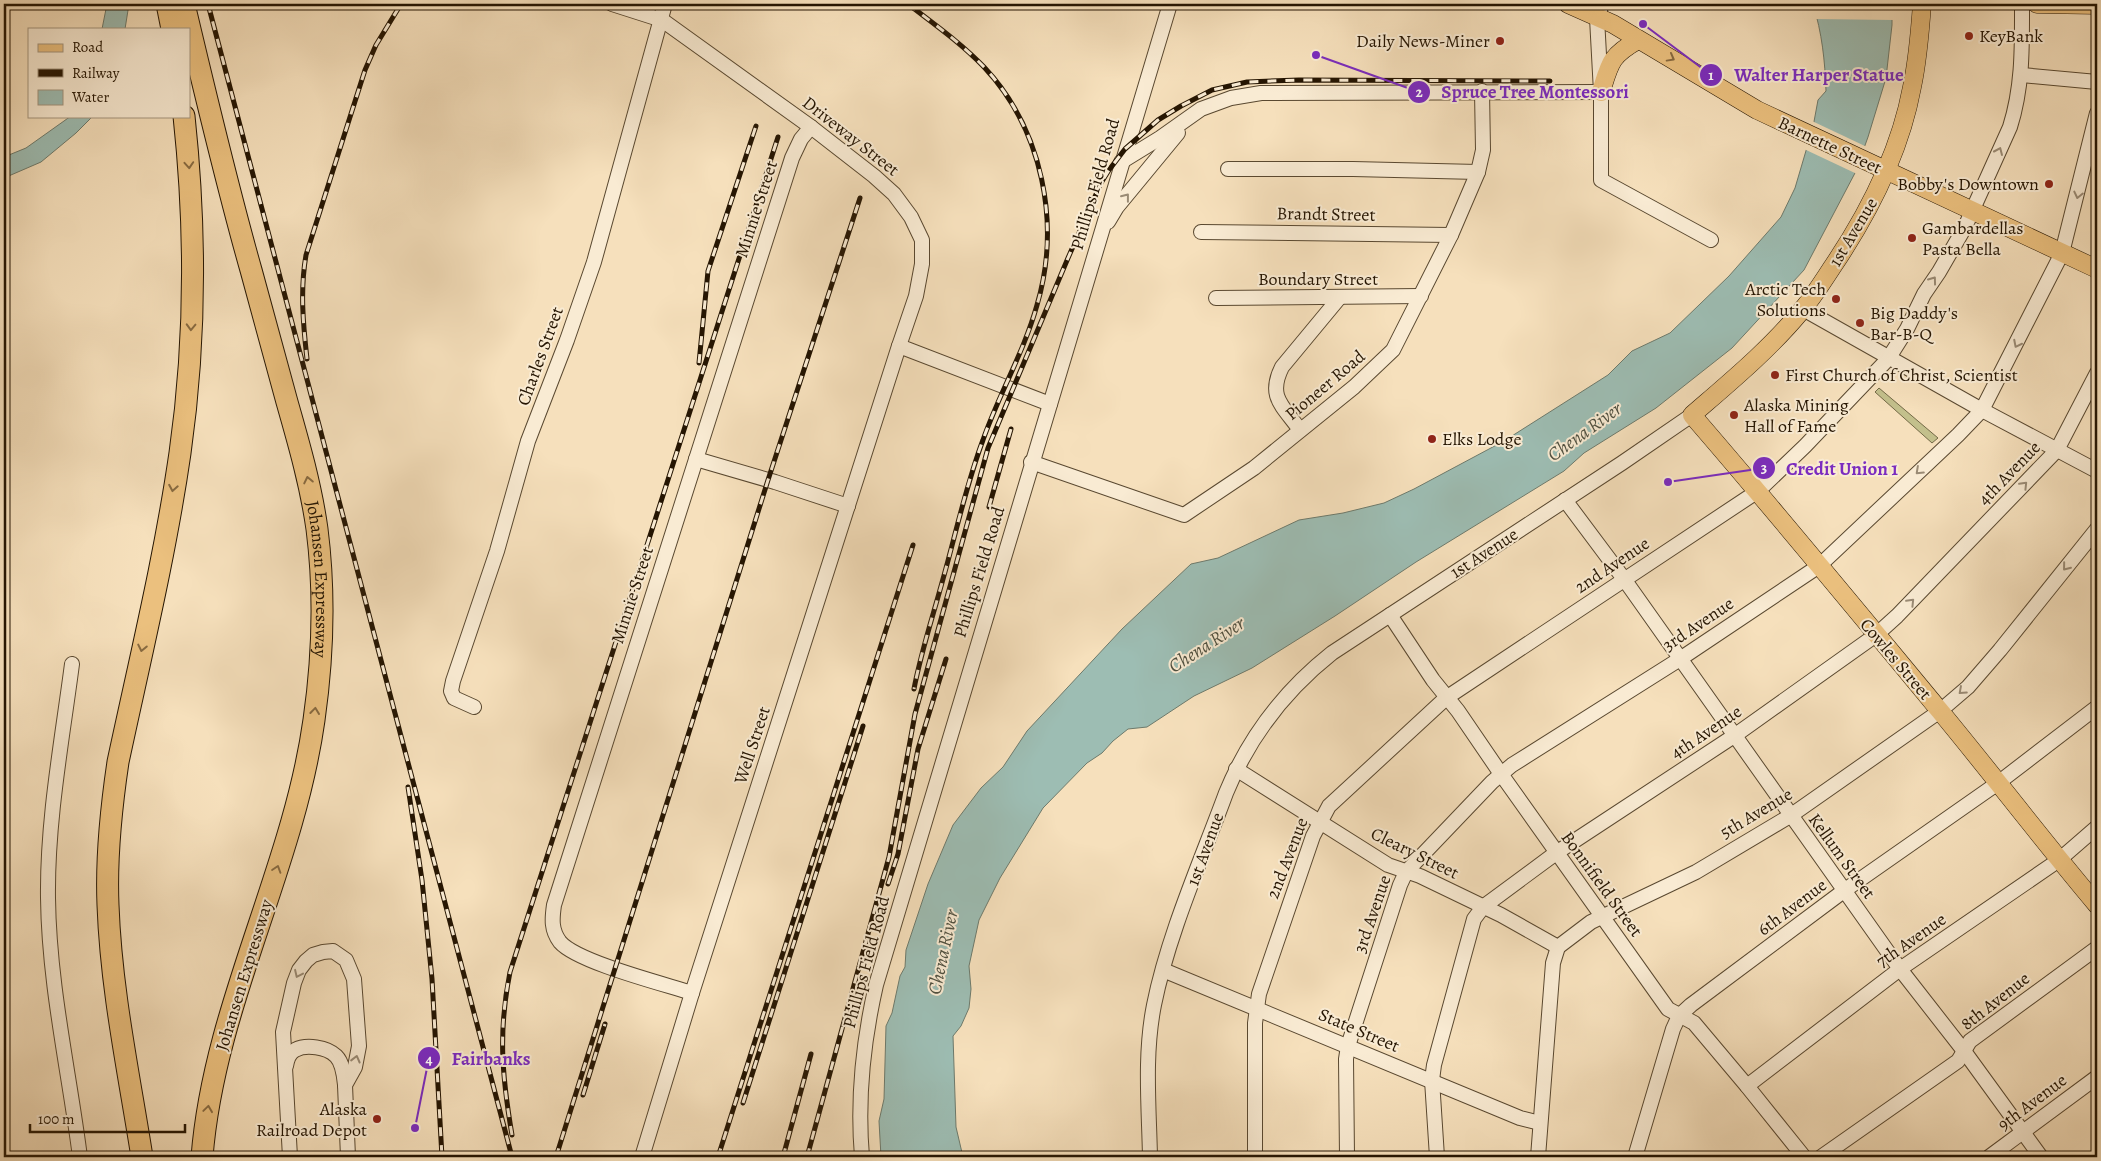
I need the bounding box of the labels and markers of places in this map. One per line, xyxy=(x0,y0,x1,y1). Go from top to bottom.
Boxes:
place label: KeyBank xyxy=(1979,24,2043,48)
place label: Daily News-Miner xyxy=(1356,29,1490,53)
marker: KeyBank xyxy=(1963,30,1975,42)
marker: Daily News-Miner xyxy=(1494,35,1506,47)
callout: Walter Harper Statue xyxy=(1699,58,1913,92)
callout: Spruce Tree Montessori xyxy=(1407,75,1639,109)
place label: Bobby's Downtown xyxy=(1897,172,2039,196)
marker: Bobby's Downtown xyxy=(2043,178,2055,190)
place label: Gambardellas Pasta Bella xyxy=(1922,216,2024,261)
marker: Gambardellas Pasta Bella xyxy=(1906,232,1918,244)
place label: Arctic Tech Solutions xyxy=(1744,277,1826,322)
marker: Arctic Tech Solutions xyxy=(1830,293,1842,305)
place label: Big Daddy's Bar-B-Q xyxy=(1870,301,1958,346)
marker: Big Daddy's Bar-B-Q xyxy=(1854,317,1866,329)
place label: First Church of Christ, Scientist xyxy=(1785,363,2018,387)
marker: First Church of Christ, Scientist xyxy=(1769,369,1781,381)
place label: Alaska Mining Hall of Fame xyxy=(1743,393,1849,438)
marker: Alaska Mining Hall of Fame xyxy=(1728,409,1740,421)
place label: Elks Lodge xyxy=(1442,427,1522,451)
marker: Elks Lodge xyxy=(1426,433,1438,445)
callout: Credit Union 1 xyxy=(1751,451,1908,485)
callout: Fairbanks xyxy=(417,1041,541,1075)
place label: Alaska Railroad Depot xyxy=(256,1097,368,1142)
marker: Alaska Railroad Depot xyxy=(371,1113,383,1125)

